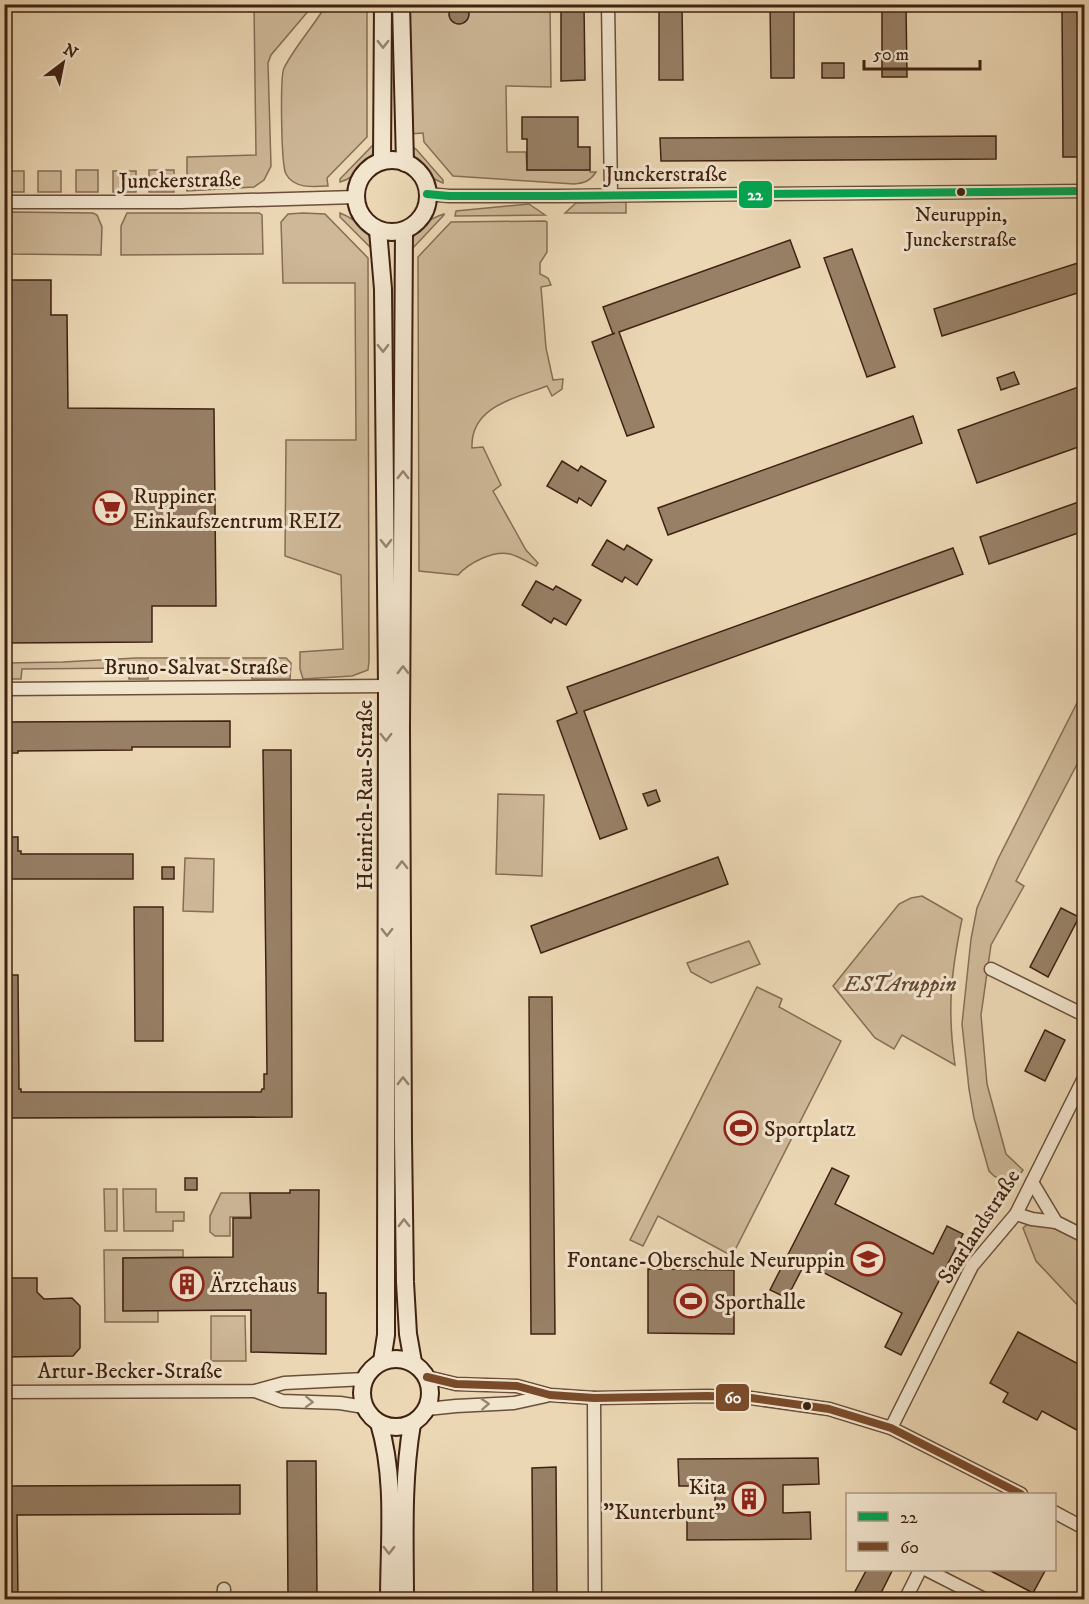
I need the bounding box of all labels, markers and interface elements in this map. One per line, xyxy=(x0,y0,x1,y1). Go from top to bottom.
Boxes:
north arrow xyxy=(33,33,93,93)
scale bar xyxy=(864,33,980,71)
text: N xyxy=(60,39,81,63)
one-way arrow xyxy=(377,40,389,49)
text: 50 m xyxy=(873,44,909,66)
street label: Junckerstraße xyxy=(603,161,727,188)
street label: Junckerstraße xyxy=(117,166,241,195)
line badge: 22 xyxy=(738,180,773,209)
text: 22 xyxy=(747,185,764,205)
marker: Neuruppin, Junckerstraße xyxy=(955,186,967,198)
place label: Neuruppin, Junckerstraße xyxy=(903,203,1017,253)
one-way arrow xyxy=(377,343,390,352)
one-way arrow xyxy=(397,470,409,479)
place label: Ruppiner Einkaufszentrum REIZ xyxy=(133,483,342,535)
supermarket icon: Ruppiner Einkaufszentrum REIZ xyxy=(92,490,128,526)
one-way arrow xyxy=(379,538,392,547)
street label: Bruno-Salvat-Straße xyxy=(104,654,288,681)
one-way arrow xyxy=(397,665,409,674)
street label: Heinrich-Rau-Straße xyxy=(352,700,379,890)
one-way arrow xyxy=(380,733,392,742)
one-way arrow xyxy=(396,860,408,869)
one-way arrow xyxy=(381,928,393,937)
park label: ESTAruppin xyxy=(842,971,956,998)
one-way arrow xyxy=(397,1076,409,1085)
sports icon: Sportplatz xyxy=(723,1110,759,1146)
place label: Sportplatz xyxy=(764,1116,856,1143)
street label: Saarlandstraße xyxy=(932,1165,1026,1289)
one-way arrow xyxy=(398,1219,410,1228)
school or university icon: Fontane-Oberschule Neuruppin xyxy=(850,1241,886,1277)
place label: Fontane-Oberschule Neuruppin xyxy=(566,1247,845,1274)
building icon: Ärztehaus xyxy=(169,1266,205,1302)
place label: Ärztehaus xyxy=(210,1272,297,1299)
sports icon: Sporthalle xyxy=(673,1283,709,1319)
place label: Sporthalle xyxy=(714,1289,806,1316)
street label: Artur-Becker-Straße xyxy=(38,1358,222,1385)
line badge: 60 xyxy=(715,1383,750,1412)
text: 60 xyxy=(725,1388,742,1408)
one-way arrow xyxy=(305,1395,314,1408)
one-way arrow xyxy=(481,1398,490,1411)
unlabelled marker xyxy=(801,1400,813,1412)
place label: Kita "Kunterbunt" xyxy=(603,1474,727,1526)
building icon: Kita "Kunterbunt" xyxy=(731,1481,767,1517)
legend xyxy=(846,1493,1056,1571)
text: 22 xyxy=(900,1507,918,1529)
text: 60 xyxy=(900,1537,919,1559)
one-way arrow xyxy=(383,1546,395,1555)

